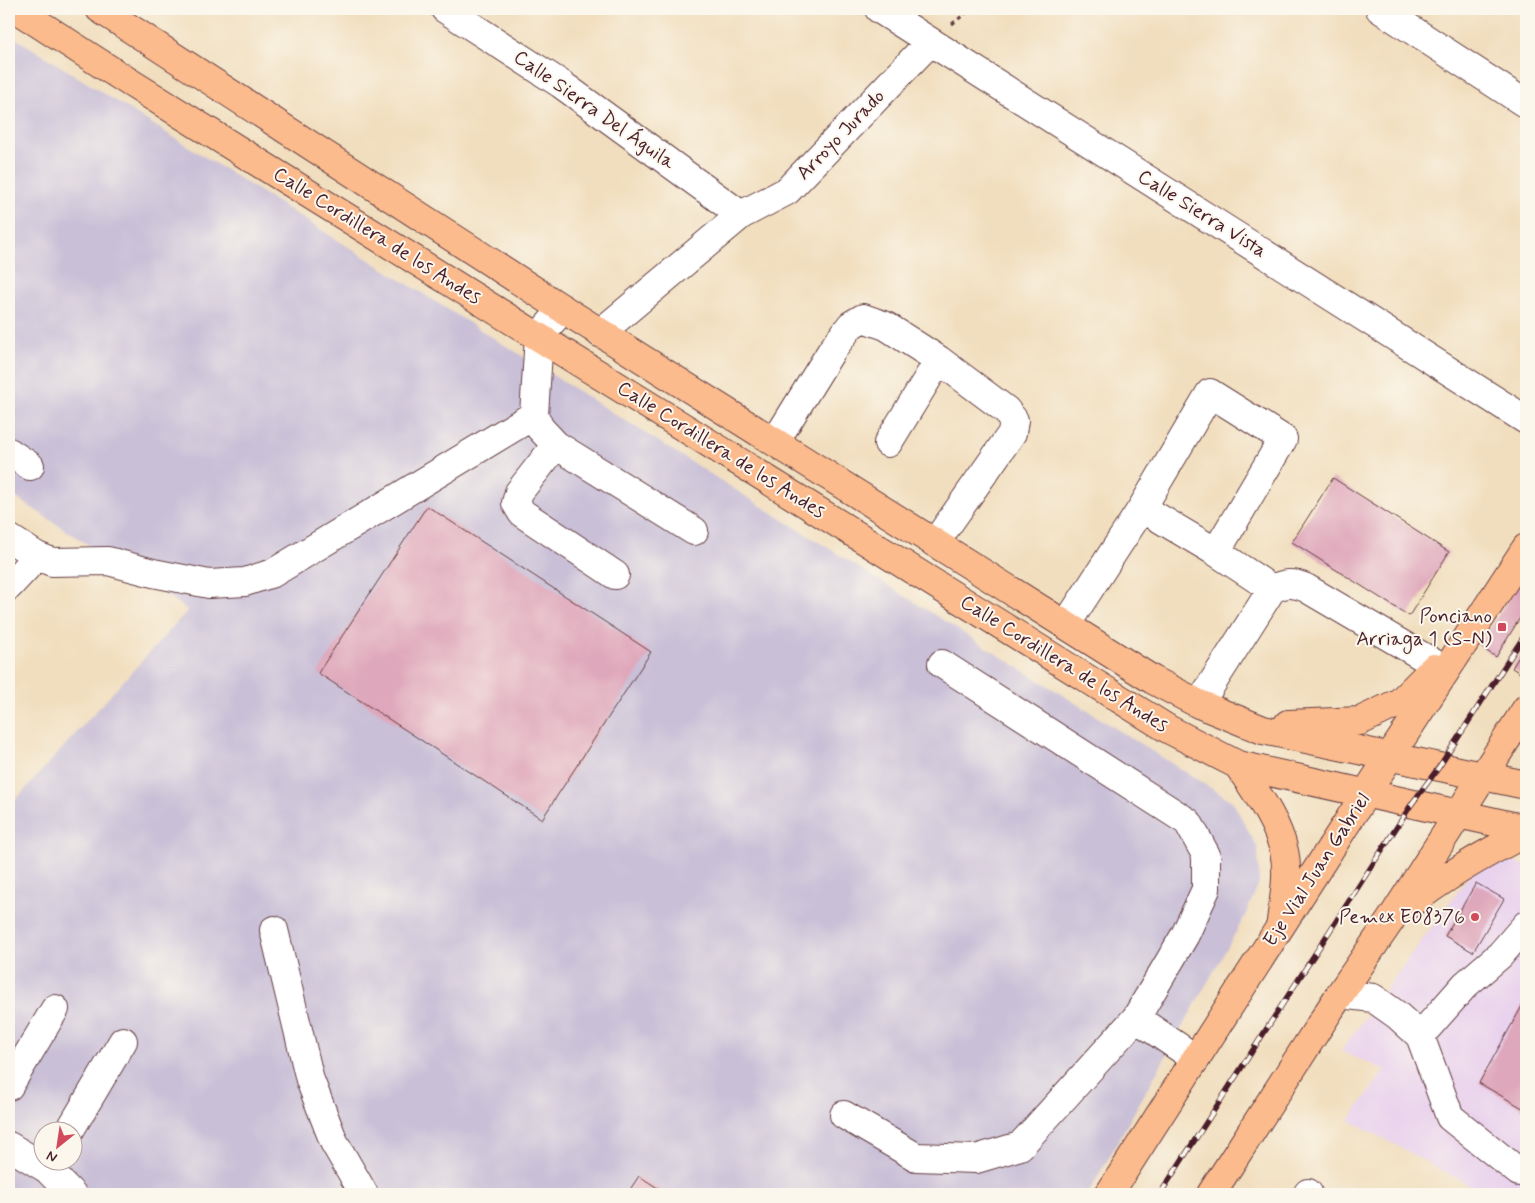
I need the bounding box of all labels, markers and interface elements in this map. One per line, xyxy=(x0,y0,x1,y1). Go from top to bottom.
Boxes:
street label: Calle Sierra Del Águila xyxy=(508,44,681,177)
street label: Arroyo Jurado xyxy=(791,84,891,186)
street label: Calle Cordillera de los Andes xyxy=(268,161,486,311)
street label: Calle Sierra Vista xyxy=(1132,163,1272,265)
street label: Calle Cordillera de los Andes xyxy=(612,375,830,525)
street label: Calle Cordillera de los Andes xyxy=(955,589,1173,739)
place label: Ponciano Arriaga 1 (S-N) xyxy=(1356,603,1492,654)
marker: Ponciano Arriaga 1 (S-N) xyxy=(1496,621,1508,633)
street label: Eje Vial Juan Gabriel xyxy=(1257,788,1377,952)
place label: Pemex E08376 xyxy=(1339,904,1465,931)
marker: Pemex E08376 xyxy=(1469,911,1481,923)
north arrow xyxy=(32,1120,82,1170)
text: N xyxy=(43,1146,61,1167)

